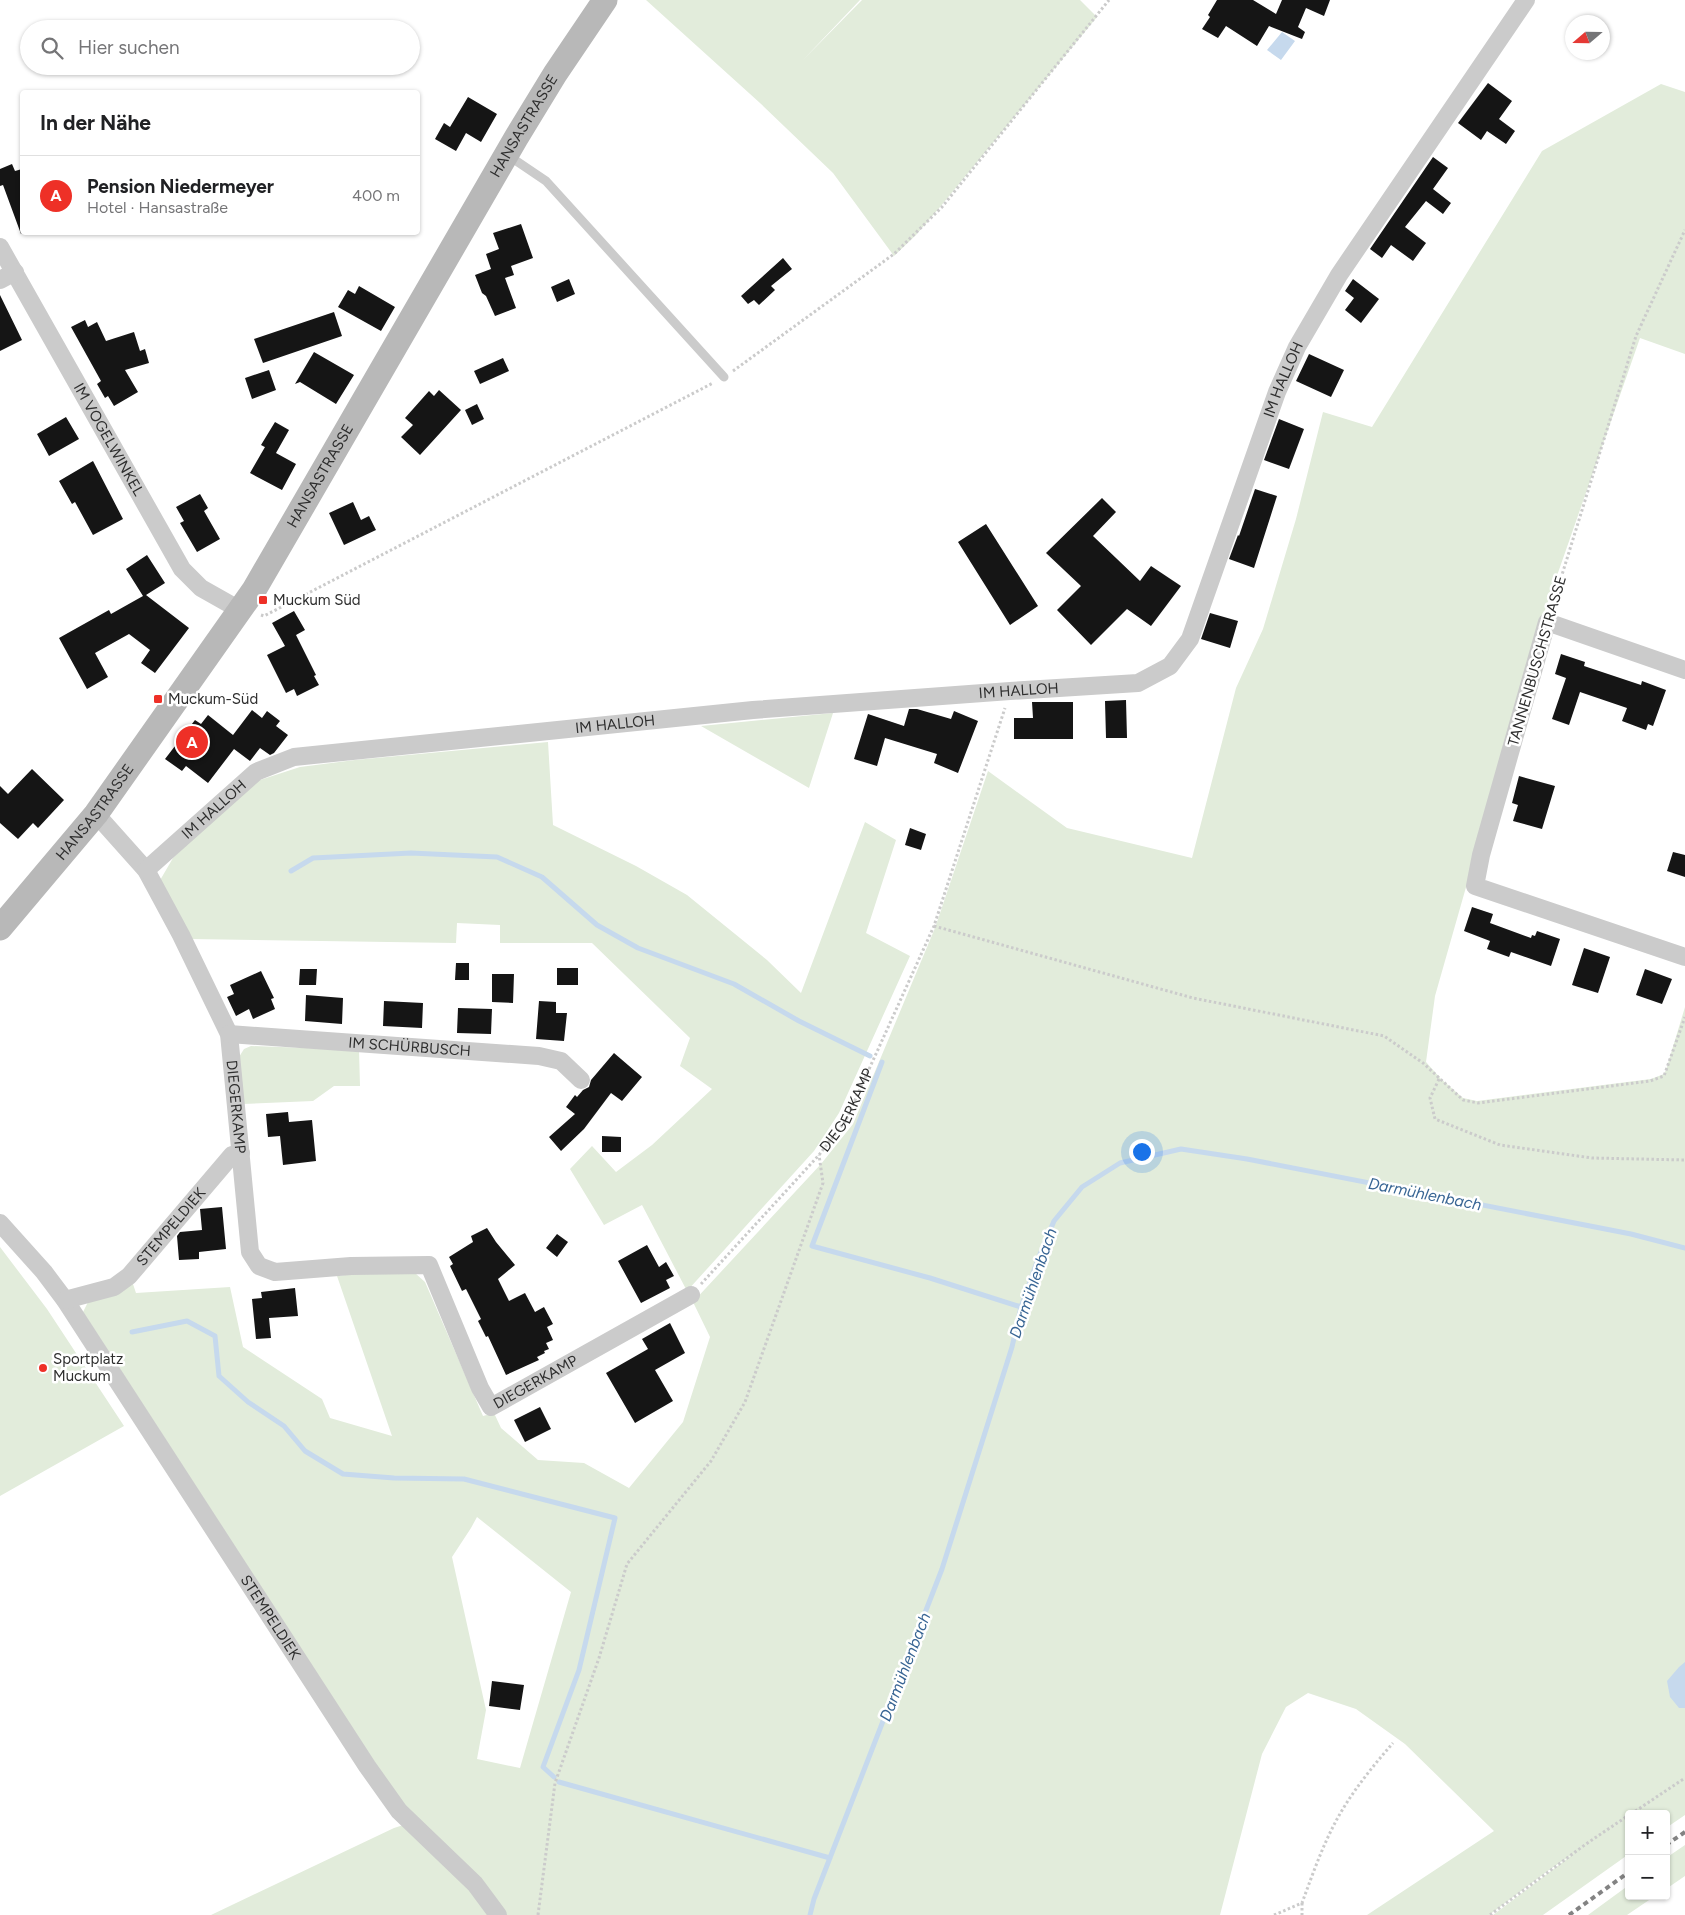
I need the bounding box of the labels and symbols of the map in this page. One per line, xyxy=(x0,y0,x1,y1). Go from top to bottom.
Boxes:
north arrow xyxy=(1565,15,1610,60)
street label: HANSASTRASSE xyxy=(486,71,562,181)
street label: IM HALLOH xyxy=(1260,339,1307,420)
street label: IM VOGELWINKEL xyxy=(70,380,148,499)
street label: HANSASTRASSE xyxy=(283,421,357,531)
street label: TANNENBUSCHSTRASSE xyxy=(1504,574,1570,748)
place label: Muckum Süd xyxy=(273,591,361,609)
marker: Muckum Süd xyxy=(257,594,269,606)
street label: IM HALLOH xyxy=(978,679,1059,702)
place label: Muckum-Süd xyxy=(168,690,258,708)
marker: Muckum-Süd xyxy=(152,693,164,705)
street label: IM HALLOH xyxy=(574,711,656,737)
pin: A xyxy=(176,723,208,761)
street label: HANSASTRASSE xyxy=(52,760,138,864)
street label: IM HALLOH xyxy=(178,776,250,843)
street label: IM SCHÜRBUSCH xyxy=(348,1033,471,1060)
street label: DIEGERKAMP xyxy=(223,1059,249,1155)
street label: DIEGERKAMP xyxy=(816,1065,877,1155)
your location xyxy=(1129,1139,1155,1165)
water label: Darmühlenbach xyxy=(1367,1174,1483,1214)
street label: STEMPELDIEK xyxy=(133,1183,210,1269)
water label: Darmühlenbach xyxy=(1005,1226,1061,1340)
place label: Sportplatz Muckum xyxy=(53,1350,123,1385)
street label: DIEGERKAMP xyxy=(490,1351,581,1413)
marker: Sportplatz Muckum xyxy=(37,1362,49,1374)
street label: STEMPELDIEK xyxy=(237,1572,305,1664)
water label: Darmühlenbach xyxy=(876,1610,934,1724)

